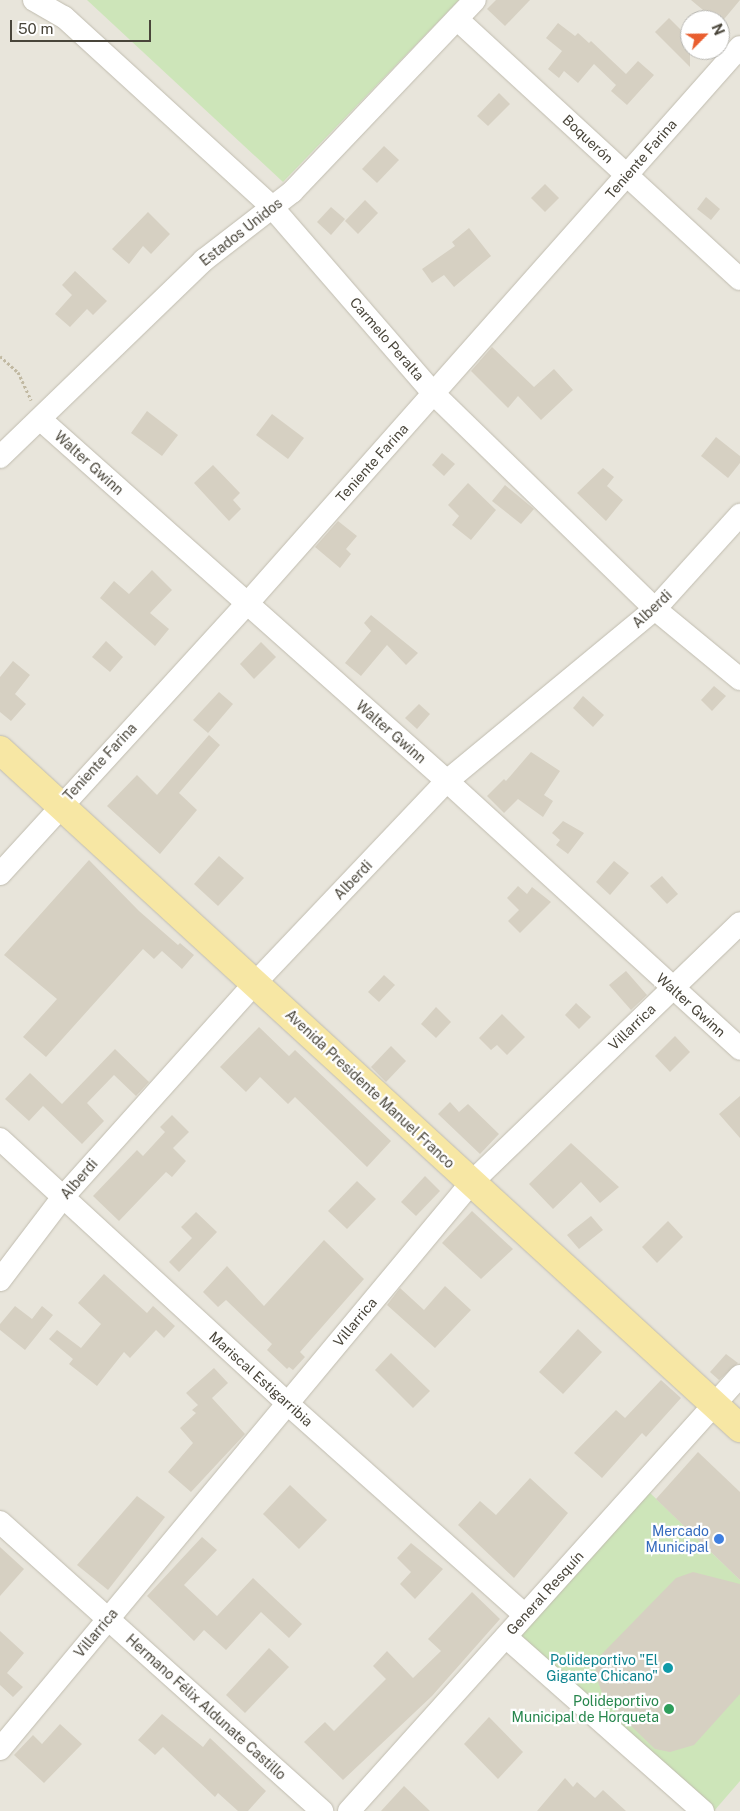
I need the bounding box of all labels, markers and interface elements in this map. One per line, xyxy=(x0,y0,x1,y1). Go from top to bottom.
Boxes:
scale bar xyxy=(12,10,154,42)
north arrow xyxy=(680,10,730,60)
text: 50 m xyxy=(18,20,53,37)
text: N xyxy=(708,21,727,38)
street label: Boquerón xyxy=(559,111,617,167)
street label: Teniente Farina xyxy=(602,116,680,202)
street label: Estados Unidos xyxy=(196,195,286,269)
street label: Carmelo Peralta xyxy=(346,294,428,384)
street label: Teniente Farina xyxy=(332,420,412,506)
street label: Walter Gwinn xyxy=(51,428,127,498)
street label: Alberdi xyxy=(629,587,675,631)
street label: Walter Gwinn xyxy=(353,697,429,767)
street label: Teniente Farina xyxy=(60,720,140,804)
street label: Alberdi xyxy=(330,857,376,903)
street label: Walter Gwinn xyxy=(653,970,729,1040)
street label: Villarrica xyxy=(605,1001,659,1053)
street label: Avenida Presidente Manuel Franco xyxy=(282,1006,458,1172)
street label: Alberdi xyxy=(57,1156,101,1202)
street label: Villarrica xyxy=(330,1294,380,1350)
street label: Mariscal Estigarribia xyxy=(206,1328,316,1430)
place label: Mercado Municipal xyxy=(646,1523,709,1555)
marker: Mercado Municipal xyxy=(713,1533,725,1545)
street label: General Resquín xyxy=(503,1548,587,1638)
street label: Villarrica xyxy=(71,1605,121,1661)
street label: Hermano Félix Aldunate Castillo xyxy=(122,1631,290,1783)
place label: Polideportivo "El Gigante Chicano" xyxy=(546,1652,658,1684)
marker: Polideportivo "El Gigante Chicano" xyxy=(662,1662,674,1674)
place label: Polideportivo Municipal de Horqueta xyxy=(511,1693,659,1725)
marker: Polideportivo Municipal de Horqueta xyxy=(663,1703,675,1715)

